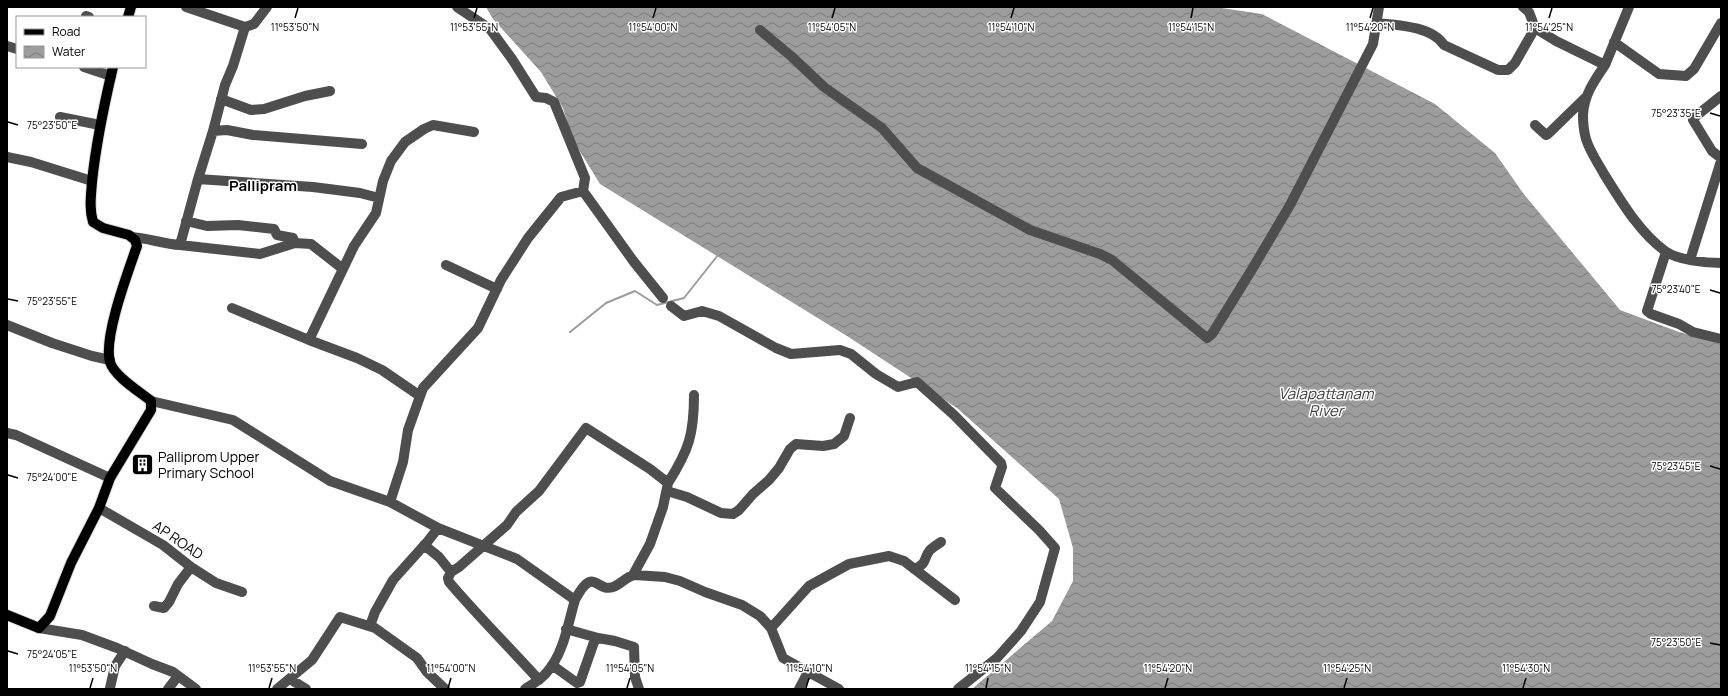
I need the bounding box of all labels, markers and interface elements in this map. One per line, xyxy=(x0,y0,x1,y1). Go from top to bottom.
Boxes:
legend xyxy=(16,16,146,68)
text: 11°53'50"N xyxy=(271,20,319,34)
text: 11°53'55"N xyxy=(450,20,498,34)
text: 11°54'00"N xyxy=(629,20,678,34)
text: 11°54'05"N xyxy=(808,20,856,34)
text: 11°54'10"N xyxy=(988,20,1034,34)
text: 11°54'15"N xyxy=(1168,20,1214,34)
text: 11°54'20"N xyxy=(1346,20,1394,34)
text: 11°54'25"N xyxy=(1525,20,1573,34)
text: Road xyxy=(52,23,80,40)
text: Water xyxy=(52,43,86,60)
text: 75°23'35"E xyxy=(1651,106,1701,120)
text: 75°23'50"E xyxy=(27,118,77,132)
district label: Pallipram xyxy=(229,175,297,196)
text: 75°23'40"E xyxy=(1651,282,1701,296)
text: 75°23'55"E xyxy=(27,294,77,308)
water label: Valapattanam River xyxy=(1278,383,1375,421)
place label: Palliprom Upper Primary School xyxy=(158,447,260,482)
building icon: Palliprom Upper Primary School xyxy=(129,452,155,478)
text: 75°23'45"E xyxy=(1652,459,1701,473)
text: 75°24'00"E xyxy=(27,470,77,484)
street label: AP ROAD xyxy=(149,516,207,563)
text: 75°23'50"E xyxy=(1651,635,1701,649)
text: 75°24'05"E xyxy=(27,647,77,661)
text: 11°53'50"N xyxy=(69,661,117,675)
text: 11°53'55"N xyxy=(248,661,296,675)
text: 11°54'00"N xyxy=(427,661,476,675)
text: 11°54'05"N xyxy=(606,661,654,675)
text: 11°54'10"N xyxy=(786,661,832,675)
text: 11°54'15"N xyxy=(965,661,1011,675)
text: 11°54'20"N xyxy=(1144,661,1192,675)
text: 11°54'25"N xyxy=(1323,661,1371,675)
text: 11°54'30"N xyxy=(1502,661,1550,675)

